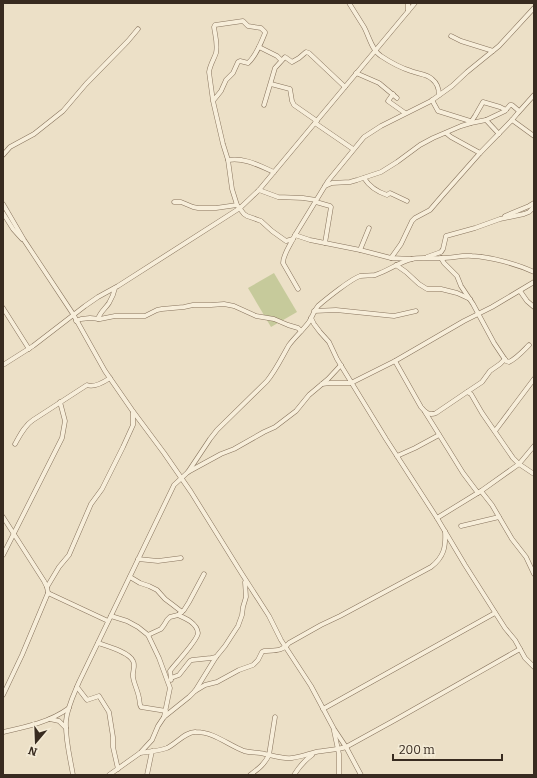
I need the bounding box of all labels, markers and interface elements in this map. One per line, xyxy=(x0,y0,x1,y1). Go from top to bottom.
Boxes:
north arrow xyxy=(16,722,56,762)
scale bar xyxy=(393,736,502,762)
text: N xyxy=(26,743,39,759)
text: 200 m xyxy=(399,743,435,757)

